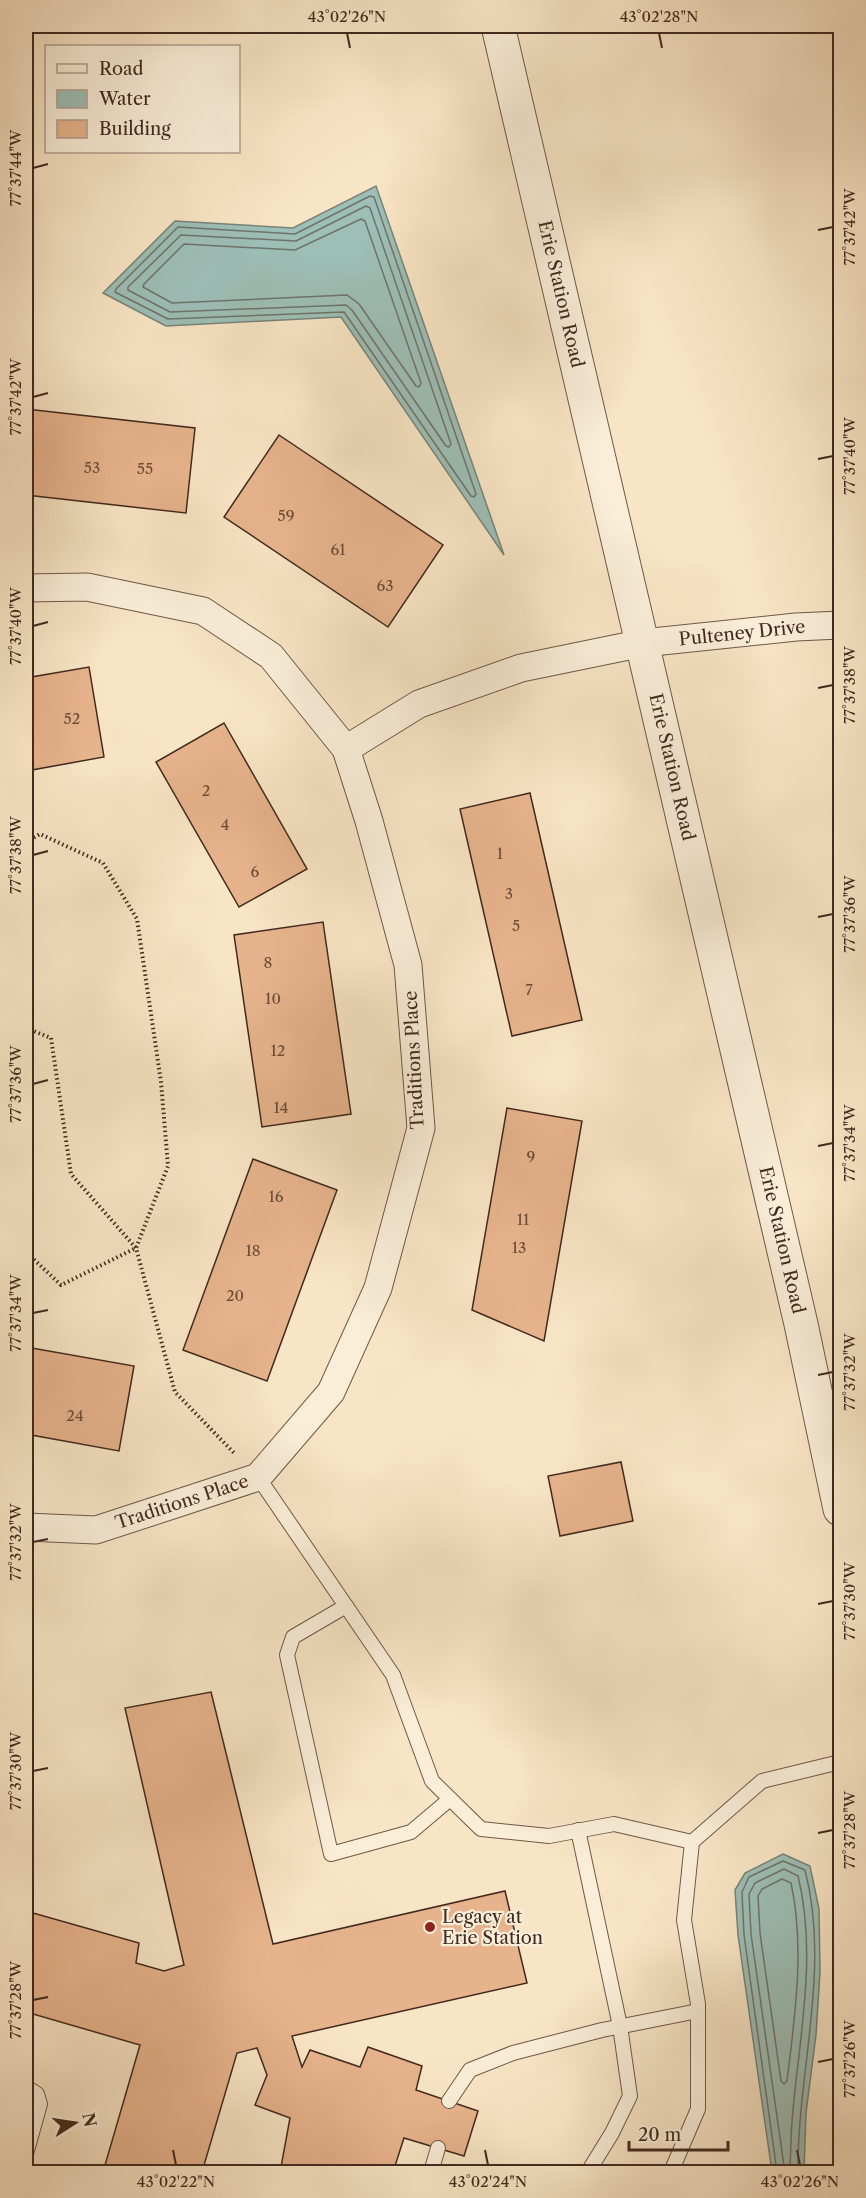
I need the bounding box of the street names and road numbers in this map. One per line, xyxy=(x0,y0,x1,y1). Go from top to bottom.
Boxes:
street label: Erie Station Road xyxy=(533,218,589,370)
street label: Pulteney Drive xyxy=(678,615,806,651)
street label: Erie Station Road xyxy=(644,691,700,843)
street label: Traditions Place xyxy=(399,990,429,1130)
street label: Erie Station Road xyxy=(754,1164,810,1316)
street label: Traditions Place xyxy=(113,1470,251,1534)

